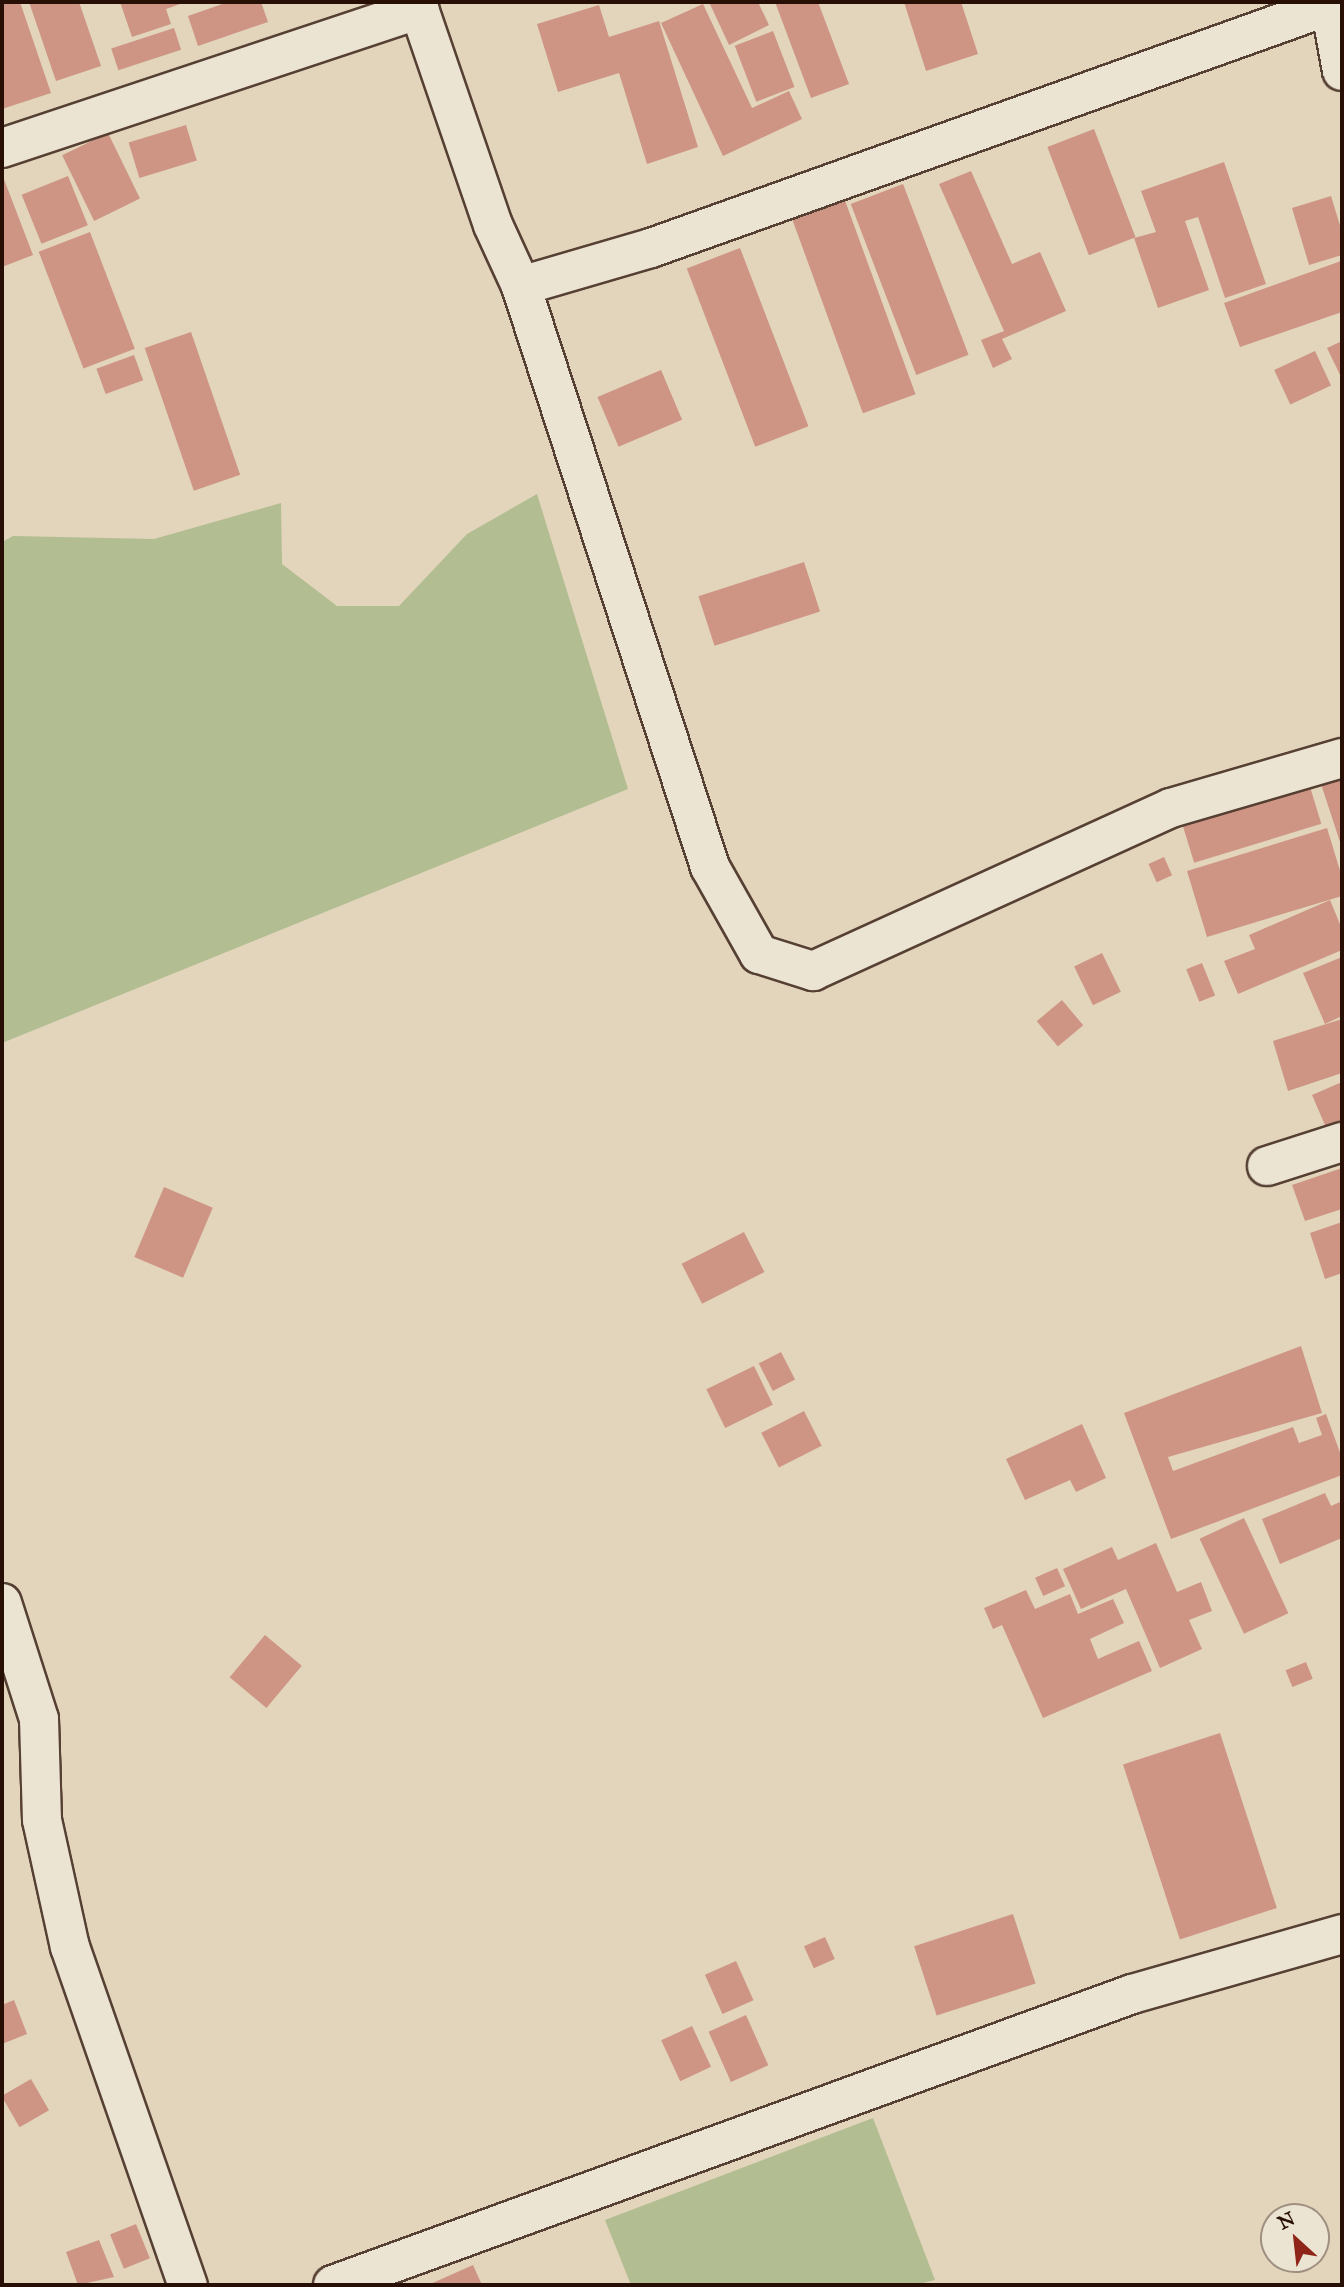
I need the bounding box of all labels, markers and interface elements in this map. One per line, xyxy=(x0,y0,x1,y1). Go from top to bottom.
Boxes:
north arrow xyxy=(1260,2203,1330,2273)
text: N xyxy=(1274,2207,1299,2235)

